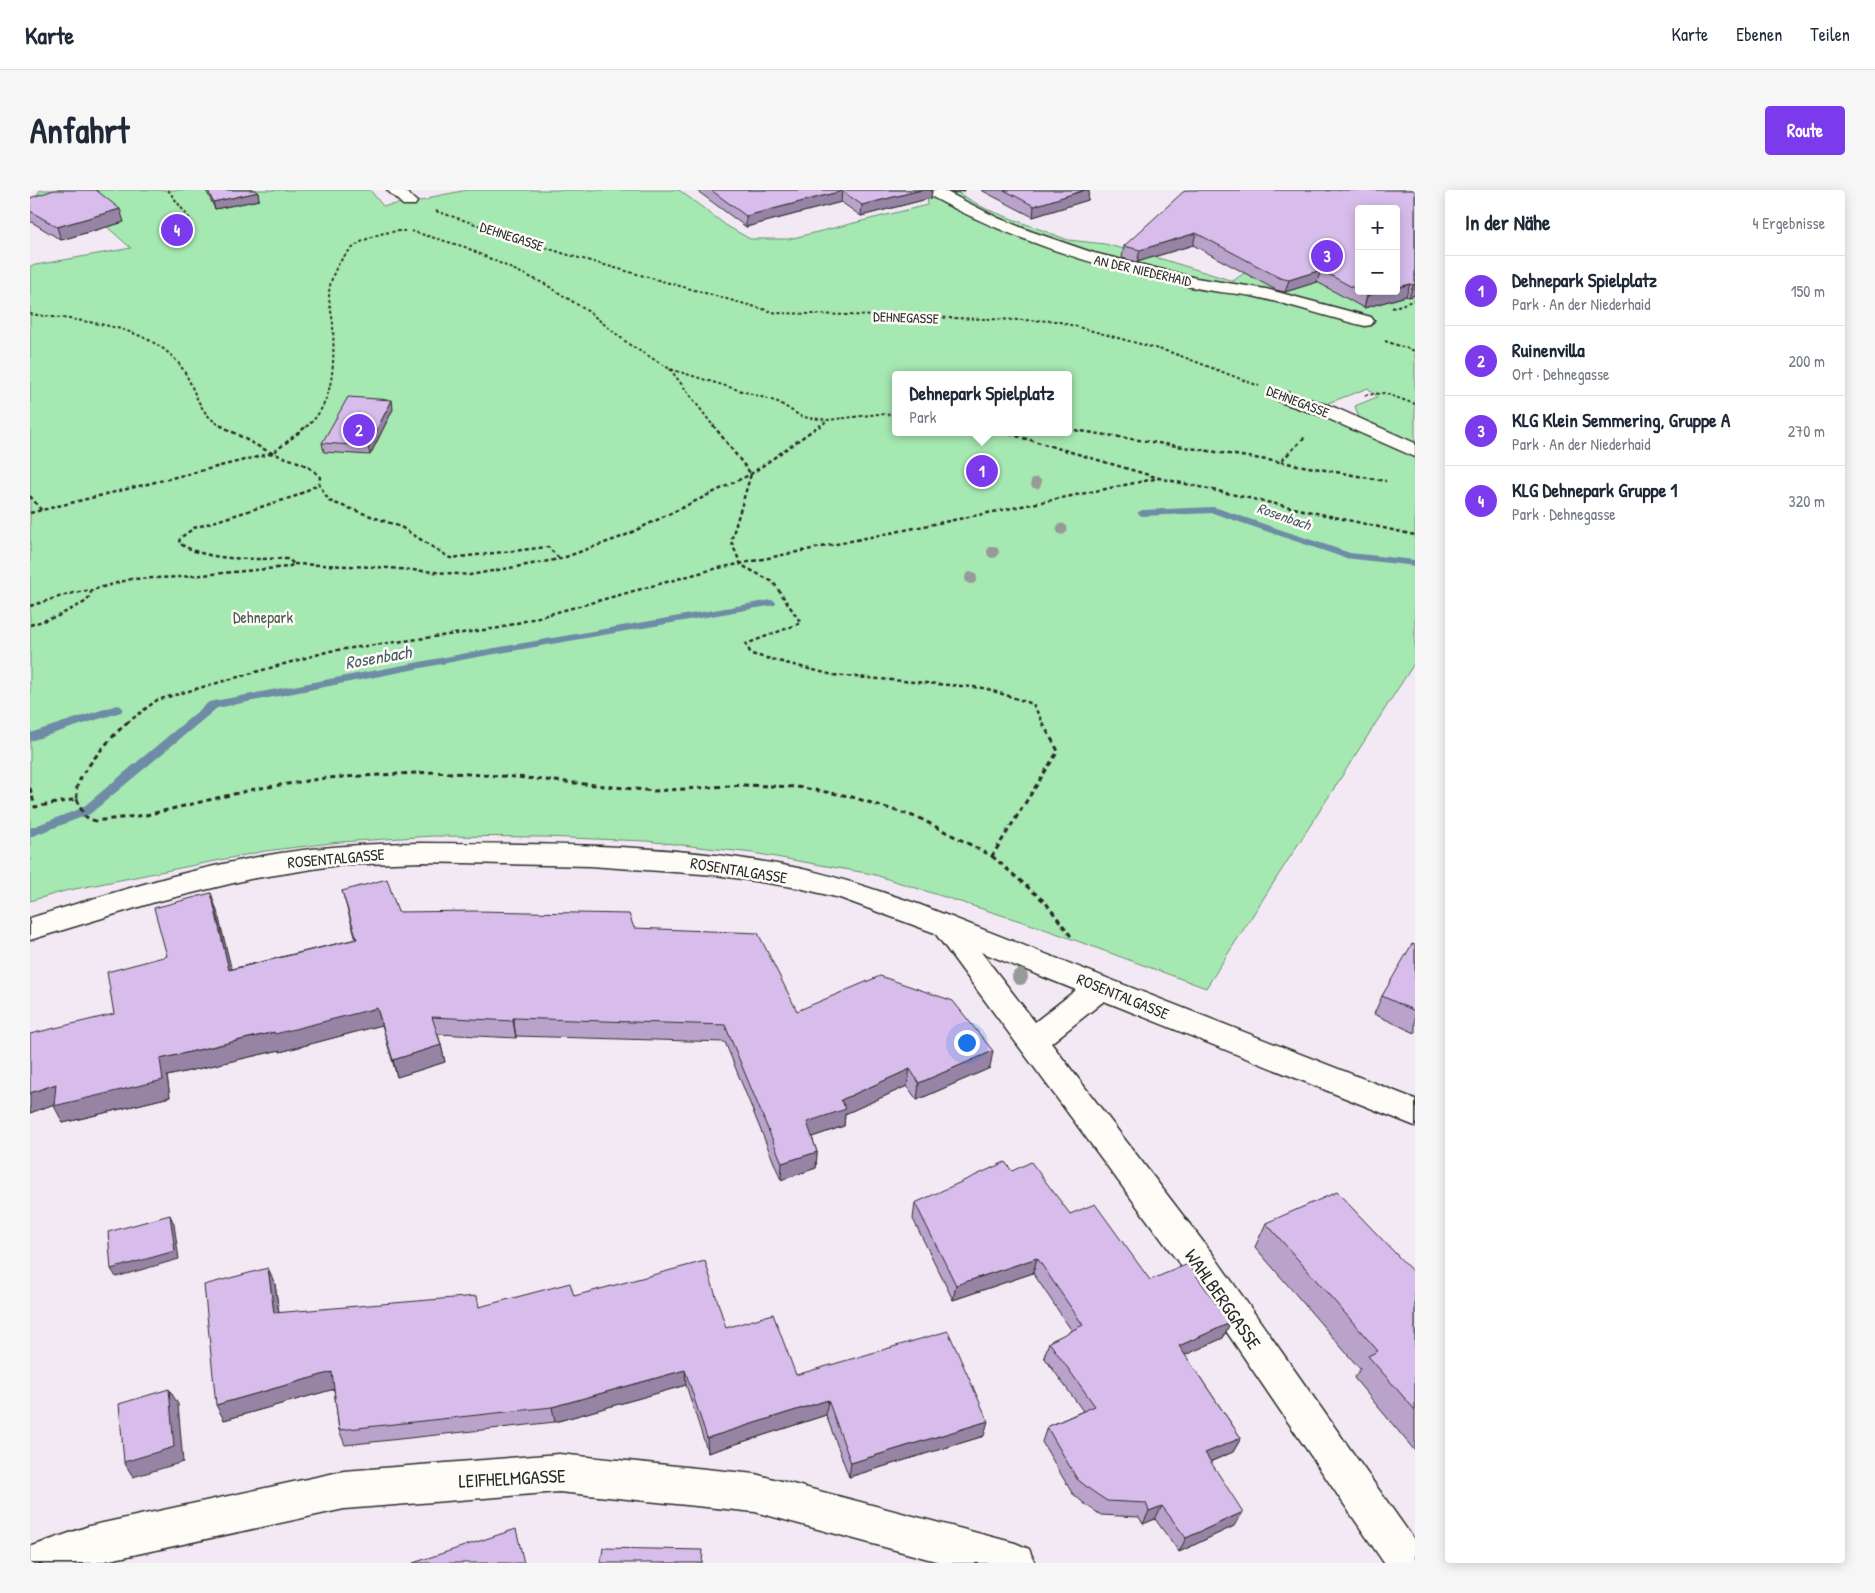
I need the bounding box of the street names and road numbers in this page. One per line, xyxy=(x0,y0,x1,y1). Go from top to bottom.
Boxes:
street label: DEHNEGASSE xyxy=(478,217,546,255)
street label: AN DER NIEDERHAID xyxy=(1092,250,1194,291)
street label: DEHNEGASSE xyxy=(873,306,939,328)
street label: DEHNEGASSE xyxy=(1264,380,1332,422)
street label: ROSENTALGASSE xyxy=(286,843,386,873)
street label: ROSENTALGASSE xyxy=(689,852,789,888)
street label: ROSENTALGASSE xyxy=(1074,968,1172,1024)
street label: WAHLBERGGASSE xyxy=(1179,1244,1268,1355)
street label: LEIFHELMGASSE xyxy=(458,1462,567,1494)

